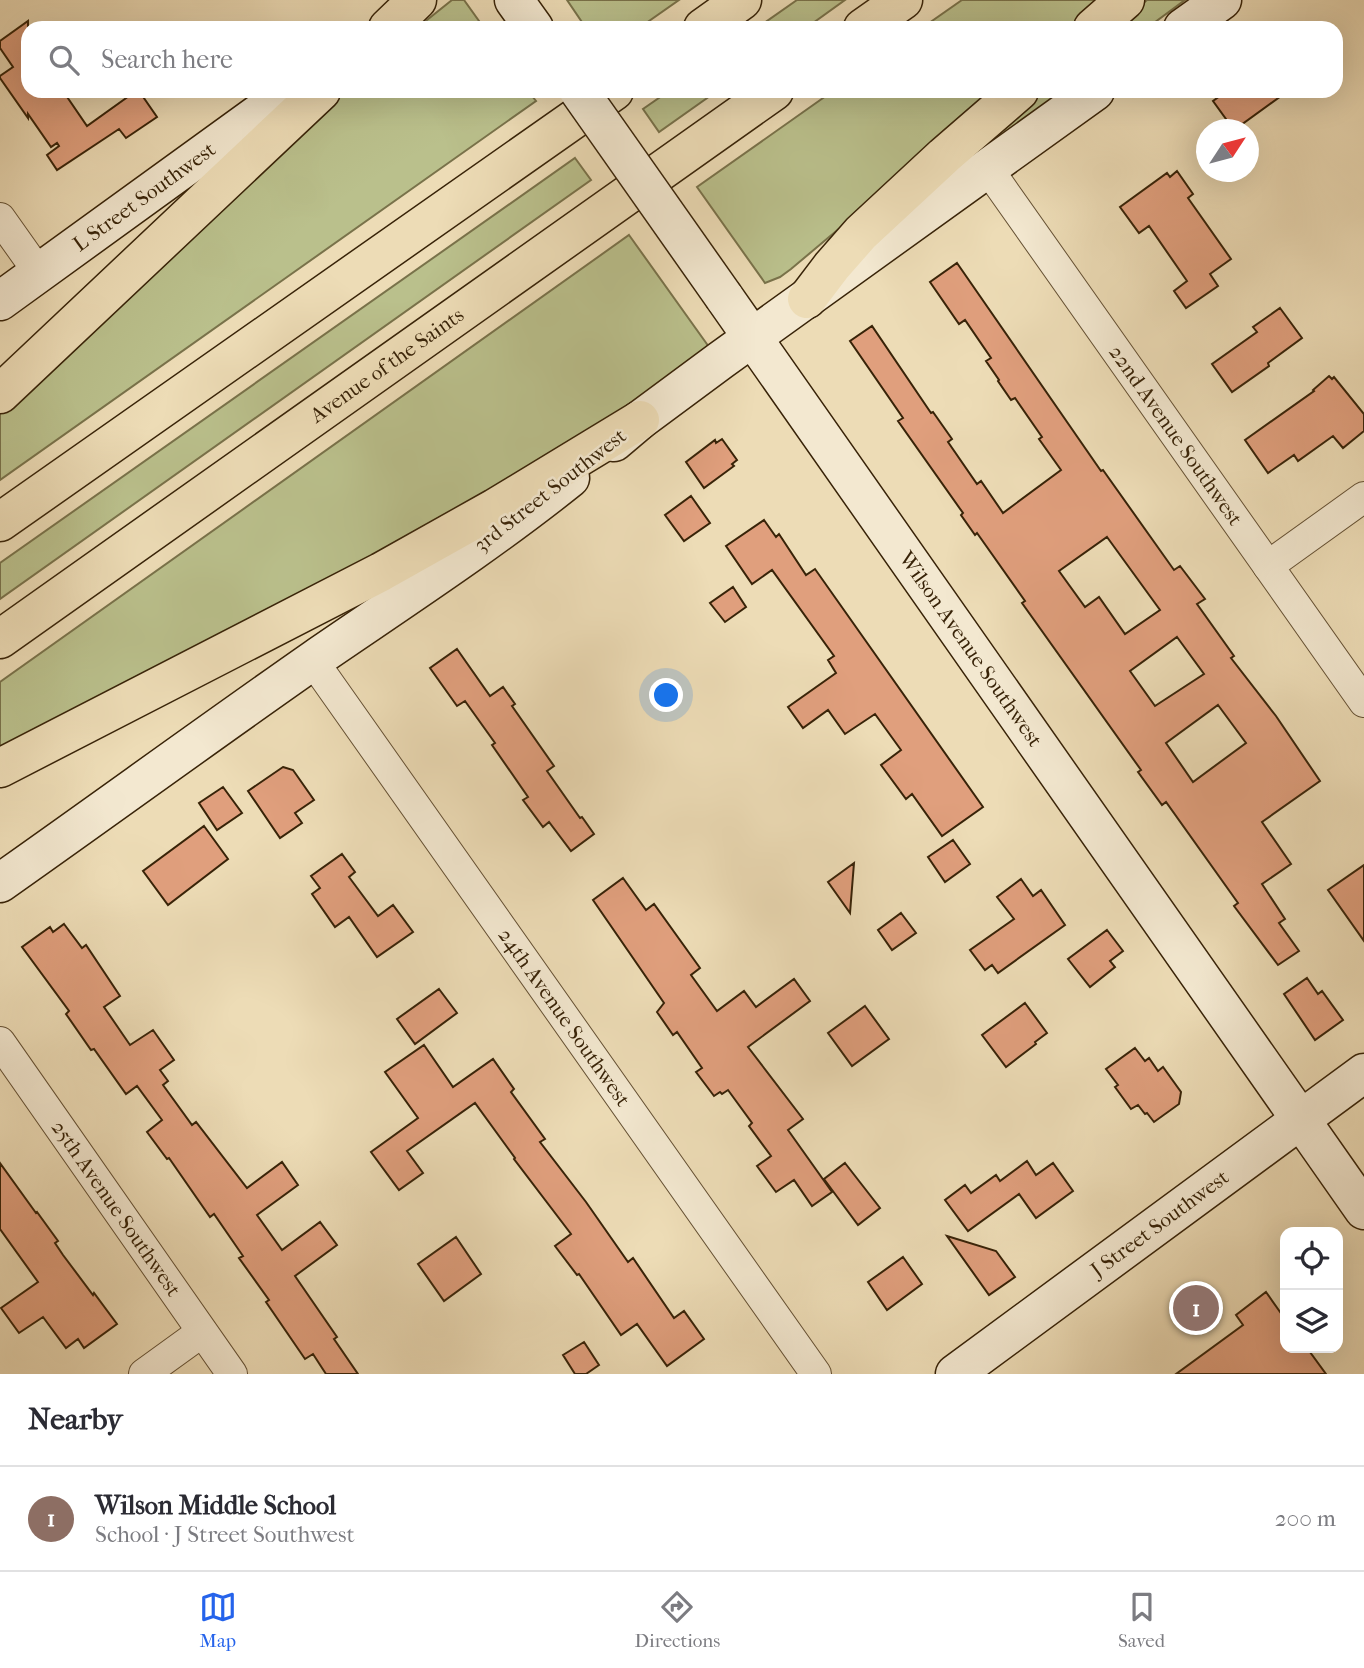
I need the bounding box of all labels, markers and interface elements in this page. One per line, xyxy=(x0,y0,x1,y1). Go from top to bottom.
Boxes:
search box xyxy=(21,21,1343,98)
icon: search xyxy=(45,41,83,79)
text: Search here xyxy=(101,44,233,75)
north arrow xyxy=(1196,119,1259,182)
street label: L Street Southwest xyxy=(68,137,220,256)
street label: Avenue of the Saints xyxy=(305,302,468,428)
street label: 22nd Avenue Southwest xyxy=(1104,341,1248,531)
street label: 3rd Street Southwest xyxy=(469,423,631,557)
street label: Wilson Avenue Southwest xyxy=(894,546,1048,752)
your location xyxy=(649,678,683,712)
street label: 24th Avenue Southwest xyxy=(493,924,636,1111)
street label: 25th Avenue Southwest xyxy=(47,1116,186,1301)
street label: J Street Southwest xyxy=(1084,1164,1234,1283)
map controls xyxy=(1280,1227,1343,1353)
button: locate xyxy=(1280,1227,1343,1290)
pin: 1 xyxy=(1173,1282,1219,1334)
button: layers xyxy=(1280,1290,1343,1353)
text: Nearby xyxy=(28,1402,123,1437)
text: Wilson Middle School xyxy=(95,1490,336,1521)
text: 1 xyxy=(47,1505,55,1532)
text: 200 m xyxy=(1275,1505,1336,1532)
text: School · J Street Southwest xyxy=(95,1521,355,1548)
tab: Map xyxy=(199,1588,237,1652)
tab: Directions xyxy=(635,1588,720,1652)
tab: Saved xyxy=(1118,1588,1165,1652)

